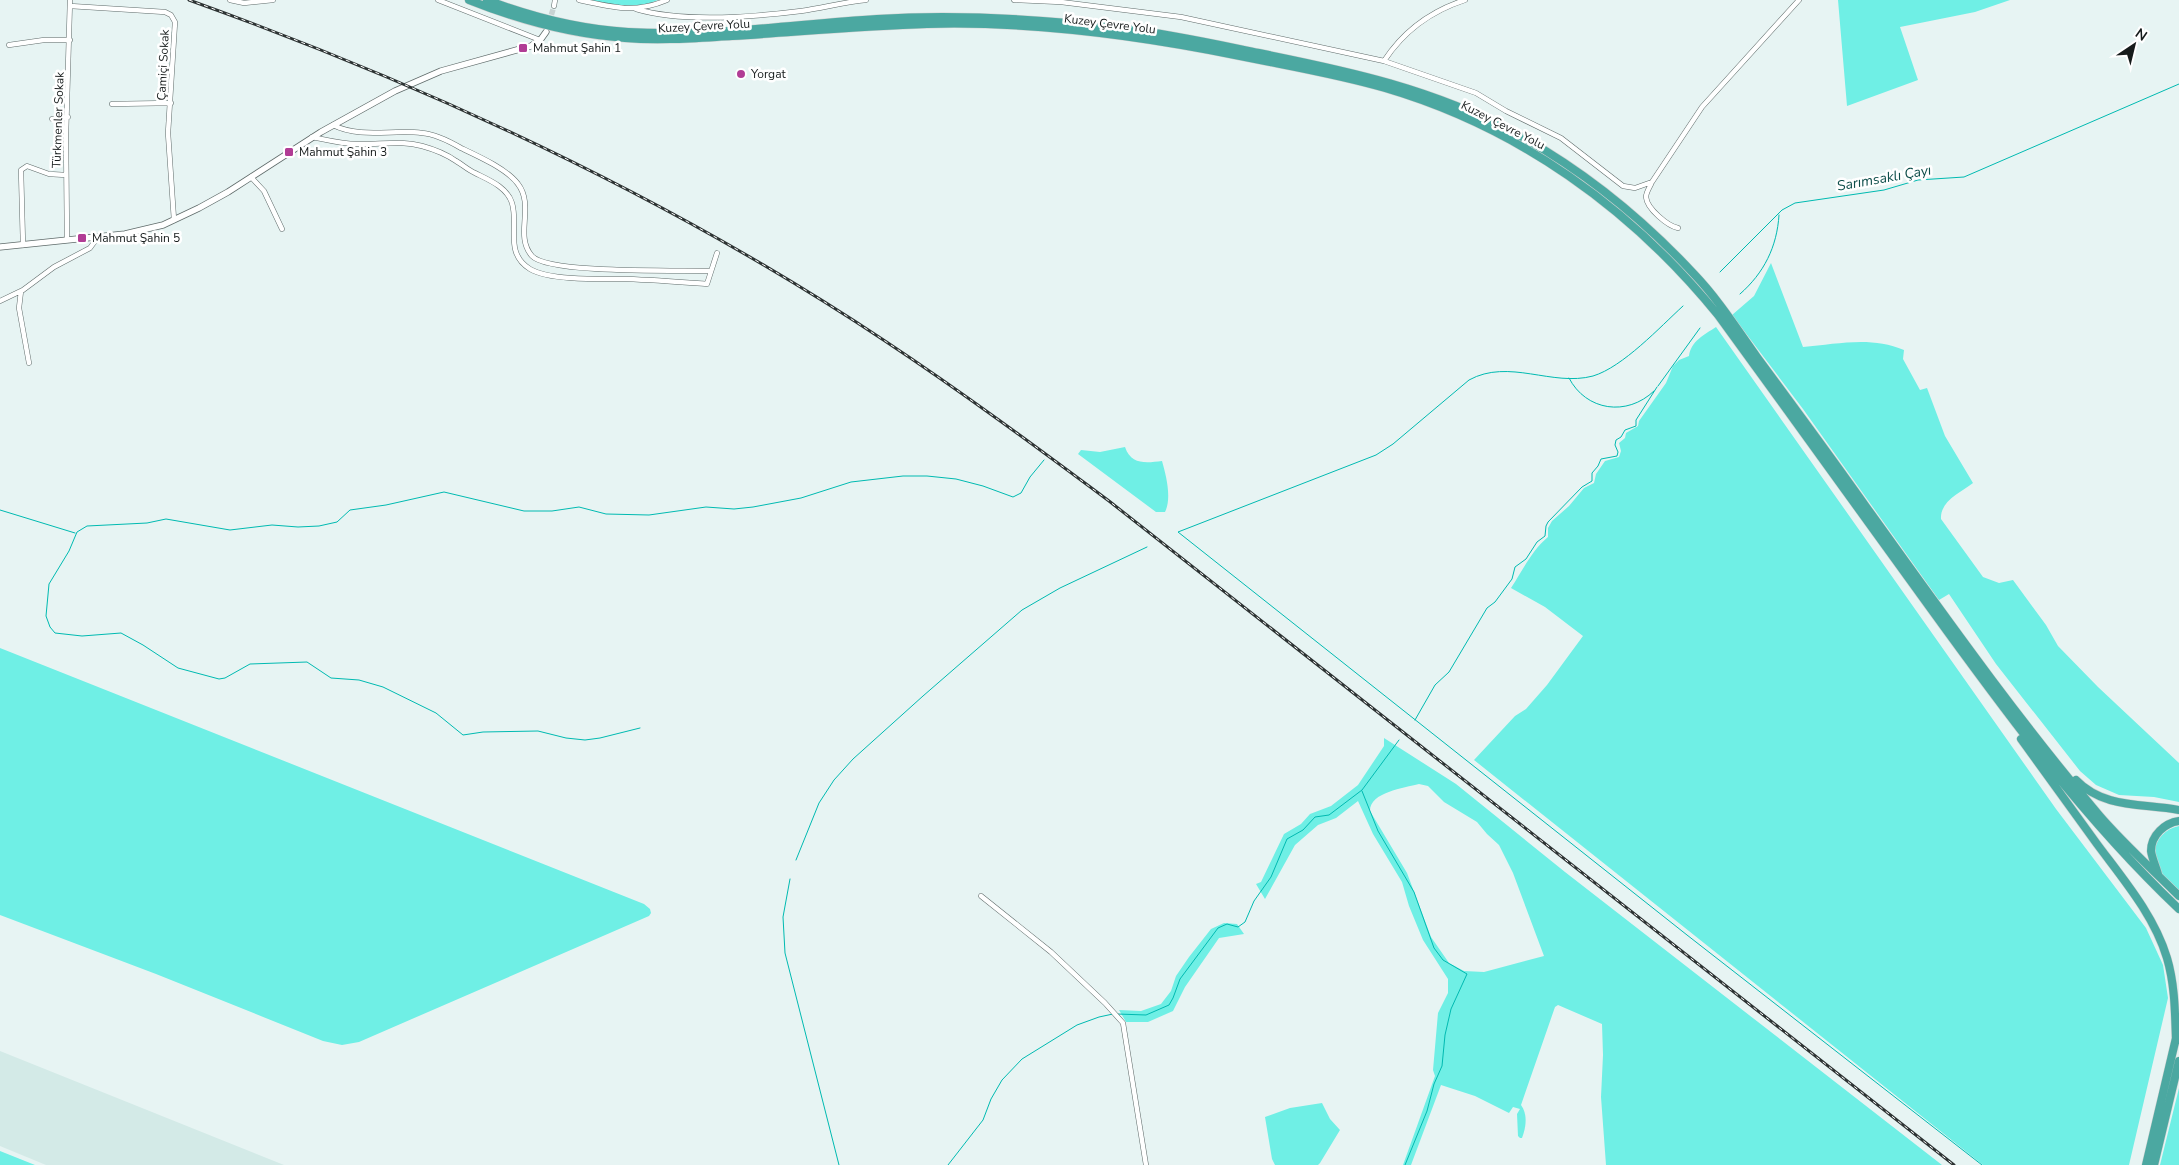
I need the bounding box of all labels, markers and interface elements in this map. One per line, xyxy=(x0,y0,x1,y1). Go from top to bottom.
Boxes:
street label: Kuzey Çevre Yolu xyxy=(1063,10,1157,38)
street label: Kuzey Çevre Yolu xyxy=(658,16,750,36)
north arrow xyxy=(2109,20,2159,70)
text: N xyxy=(2131,24,2151,46)
street label: Çamiçi Sokak xyxy=(153,28,173,101)
place label: Mahmut Şahin 1 xyxy=(533,40,621,56)
marker: Mahmut Şahin 1 xyxy=(517,42,529,54)
place label: Yorgat xyxy=(750,66,786,82)
marker: Yorgat xyxy=(735,68,747,80)
street label: Türkmenler Sokak xyxy=(48,71,68,168)
street label: Kuzey Çevre Yolu xyxy=(1458,97,1548,153)
place label: Mahmut Şahin 3 xyxy=(299,144,387,160)
marker: Mahmut Şahin 3 xyxy=(283,146,295,158)
water label: Sarımsaklı Çayı xyxy=(1835,160,1933,196)
place label: Mahmut Şahin 5 xyxy=(92,230,180,246)
marker: Mahmut Şahin 5 xyxy=(76,232,88,244)

